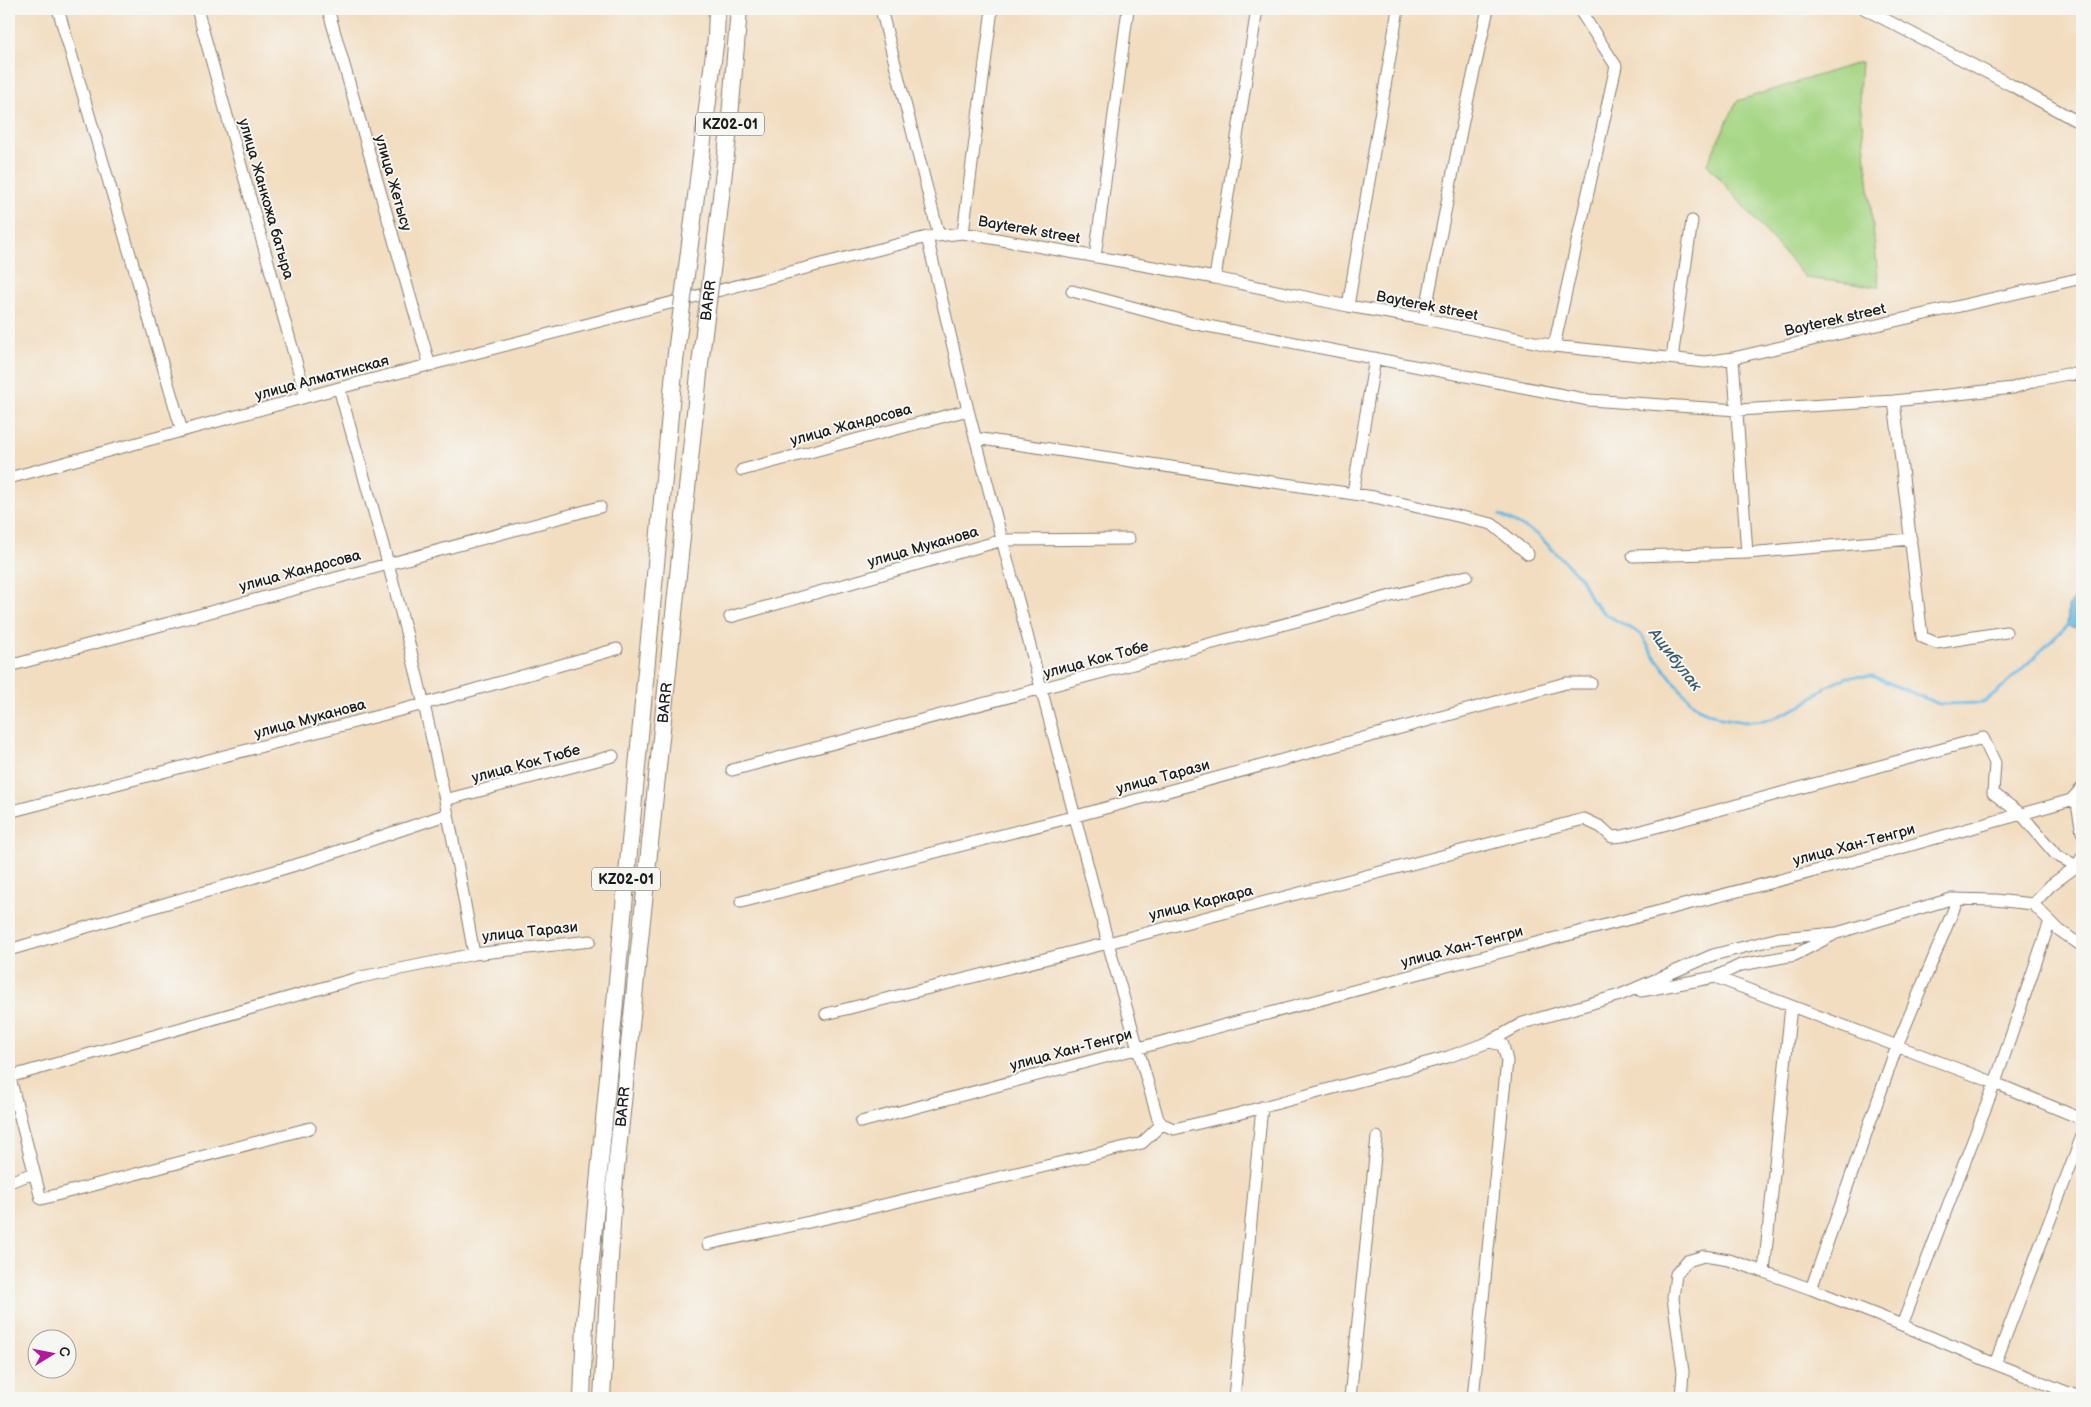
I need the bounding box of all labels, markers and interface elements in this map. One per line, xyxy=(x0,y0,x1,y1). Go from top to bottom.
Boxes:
road number: KZ02-01 xyxy=(696,112,764,136)
street label: улица Жанкожа батыра xyxy=(234,116,298,282)
street label: улица Жетысу xyxy=(370,133,416,233)
street label: Bayterek street xyxy=(976,212,1082,248)
street label: BARR xyxy=(696,279,720,322)
street label: Bayterek street xyxy=(1374,287,1480,325)
street label: Bayterek street xyxy=(1782,299,1888,341)
street label: улица Алматинская xyxy=(253,351,391,405)
street label: улица Жандосова xyxy=(788,400,914,450)
street label: улица Муканова xyxy=(865,522,981,572)
street label: улица Жандосова xyxy=(237,546,363,596)
water label: Ащибулак xyxy=(1644,624,1706,696)
street label: улица Кок Тобе xyxy=(1041,637,1151,683)
street label: BARR xyxy=(653,681,676,724)
street label: улица Муканова xyxy=(252,695,368,743)
street label: улица Кок Тюбе xyxy=(470,740,582,788)
street label: улица Тарази xyxy=(1114,755,1212,799)
street label: улица Хан-Тенгри xyxy=(1791,820,1917,870)
road number: KZ02-01 xyxy=(592,868,660,891)
street label: улица Каркара xyxy=(1147,881,1255,925)
street label: улица Тарази xyxy=(481,918,579,946)
street label: улица Хан-Тенгри xyxy=(1399,922,1525,972)
street label: улица Хан-Тенгри xyxy=(1008,1025,1134,1075)
street label: BARR xyxy=(611,1085,634,1128)
north arrow xyxy=(28,1330,78,1380)
text: С xyxy=(55,1346,74,1358)

